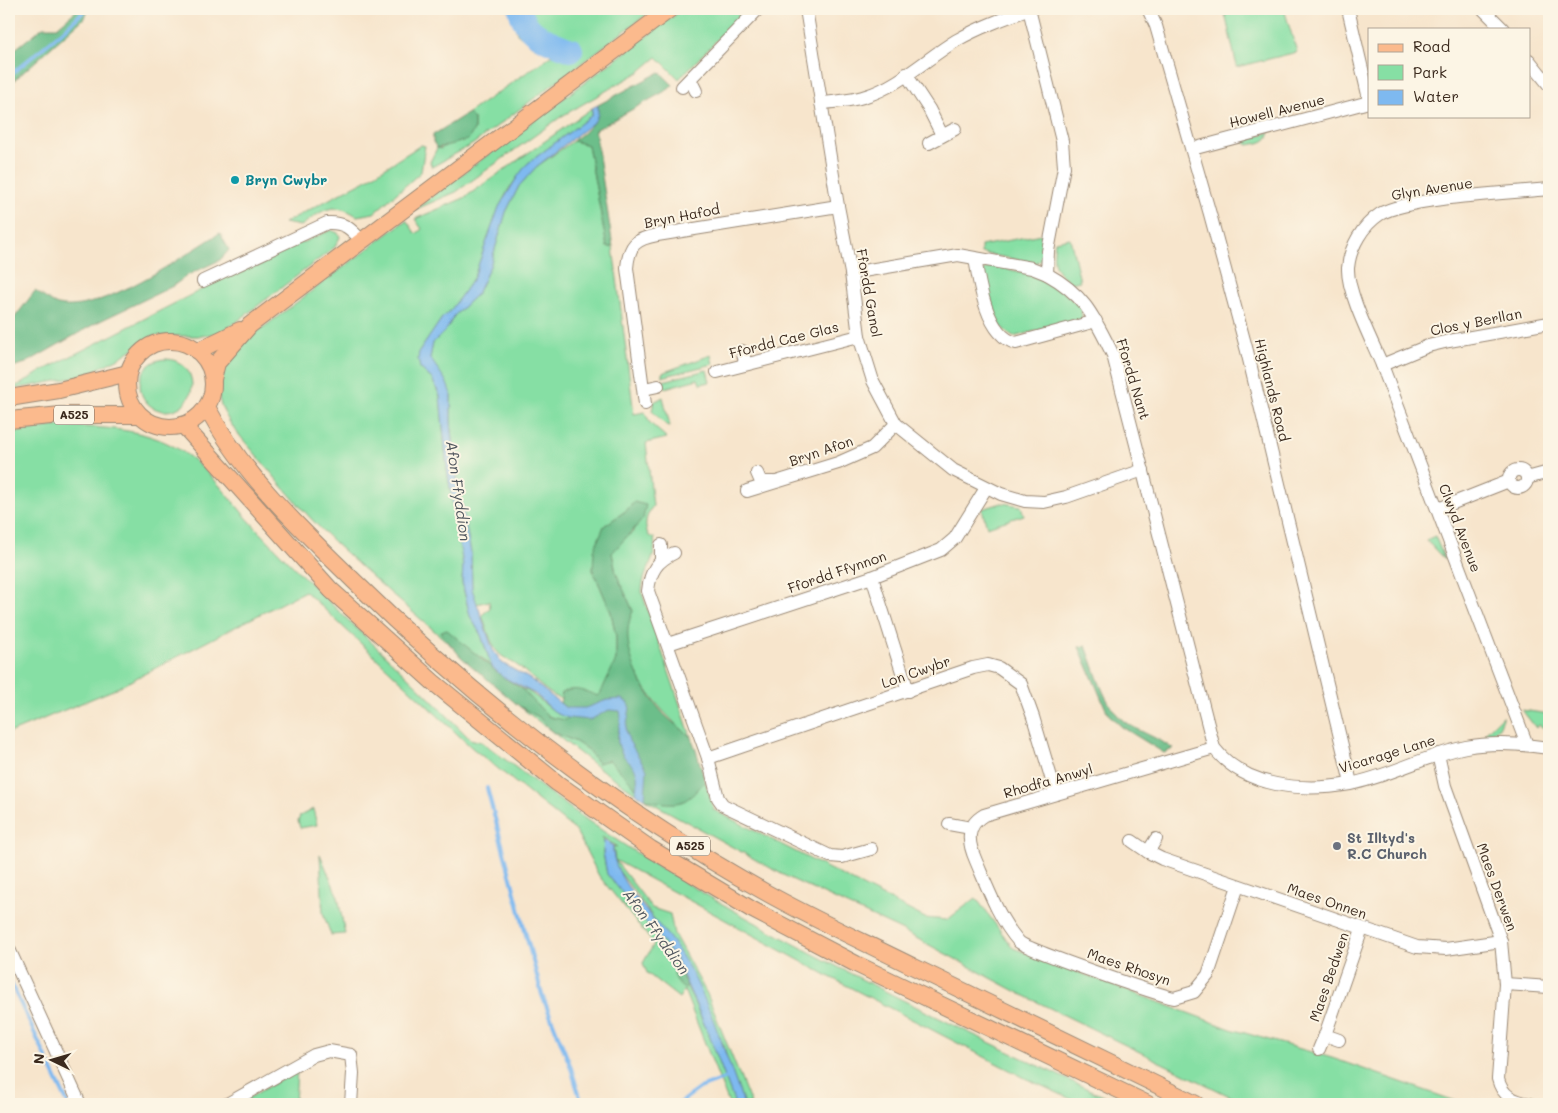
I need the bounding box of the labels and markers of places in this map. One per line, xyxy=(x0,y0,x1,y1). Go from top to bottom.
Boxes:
place label: Bryn Cwybr xyxy=(245,170,327,189)
marker: Bryn Cwybr xyxy=(229,174,241,186)
place label: St Illtyd's R.C Church xyxy=(1347,828,1427,863)
marker: St Illtyd's R.C Church xyxy=(1331,840,1343,852)

